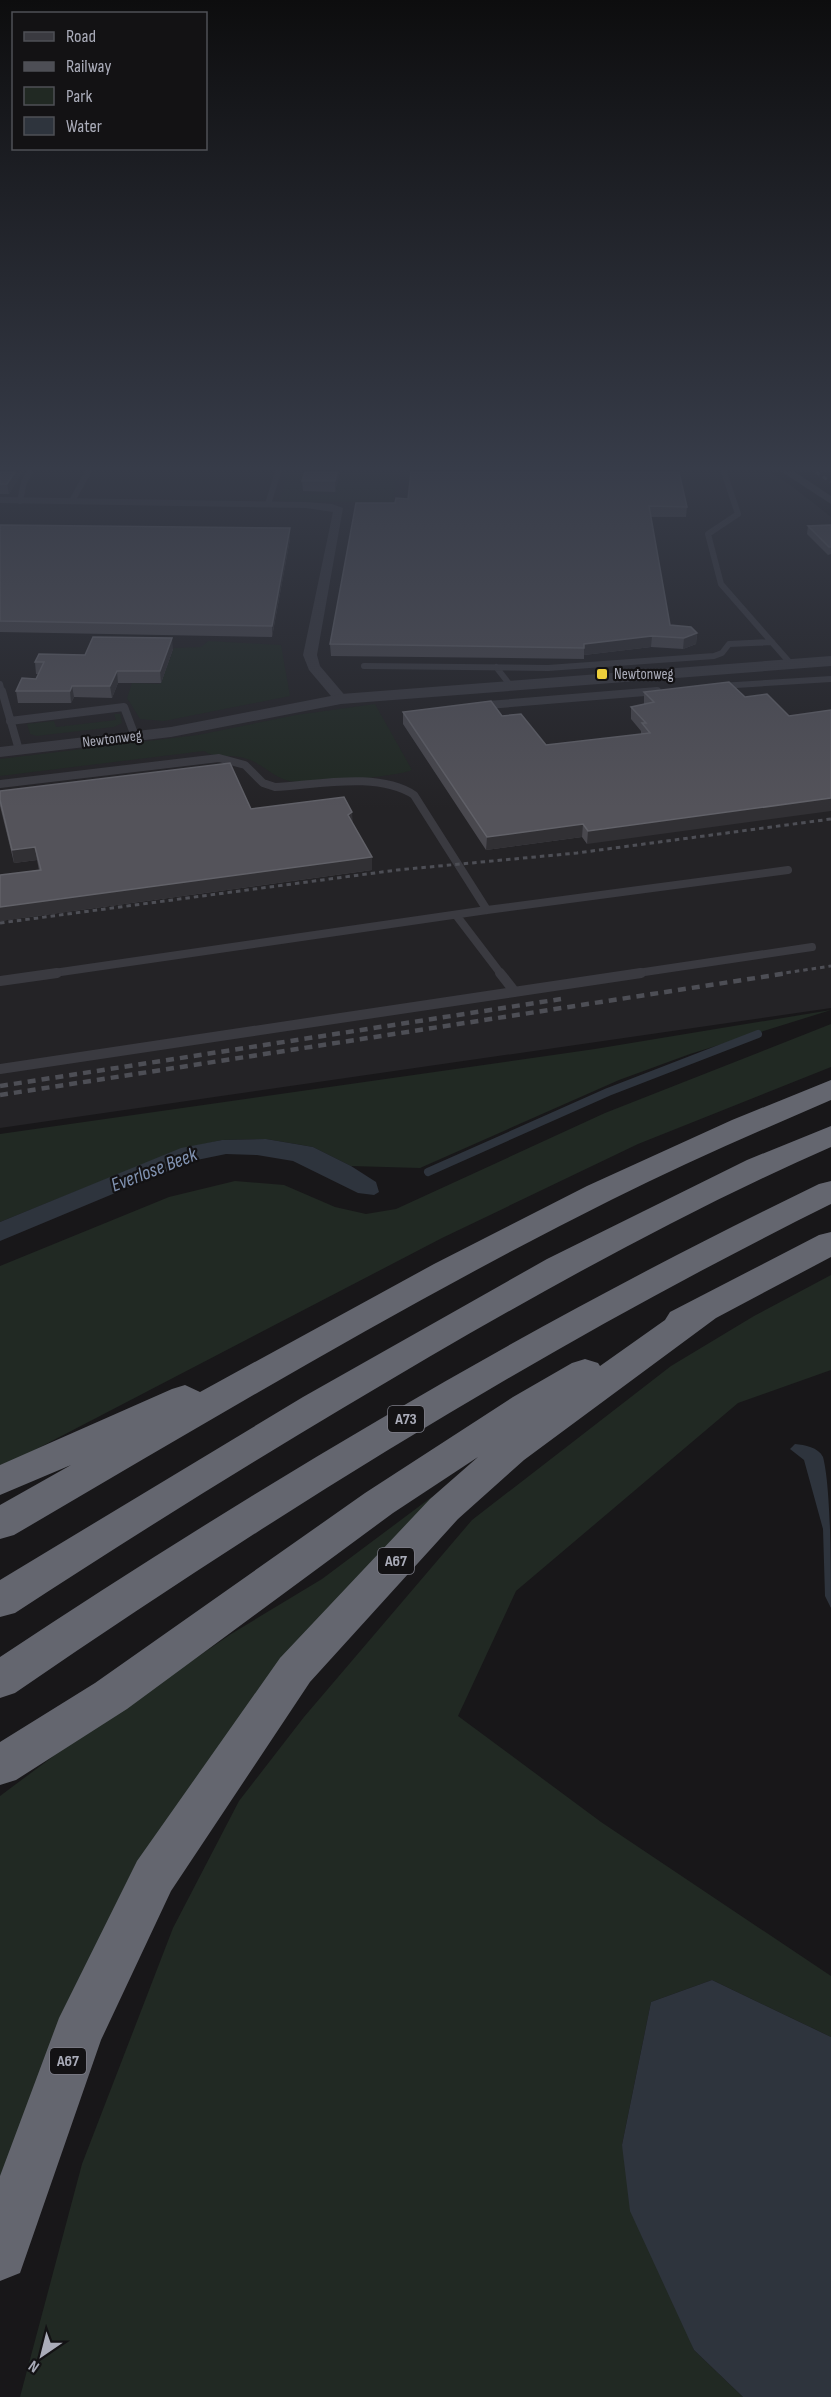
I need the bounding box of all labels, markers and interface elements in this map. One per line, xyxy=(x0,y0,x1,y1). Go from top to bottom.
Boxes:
legend xyxy=(12,12,207,150)
text: Road xyxy=(66,26,96,47)
text: Railway xyxy=(66,56,111,77)
text: Park xyxy=(66,86,92,107)
text: Water xyxy=(66,116,102,137)
place label: Newtonweg xyxy=(614,665,674,684)
marker: Newtonweg xyxy=(595,667,609,681)
street label: Newtonweg xyxy=(81,726,143,752)
water label: Everlose Beek xyxy=(108,1142,201,1197)
road number: A73 xyxy=(388,1406,424,1432)
road number: A67 xyxy=(378,1548,414,1574)
road number: A67 xyxy=(50,2048,86,2074)
north arrow xyxy=(12,2325,72,2385)
text: N xyxy=(25,2356,43,2376)

